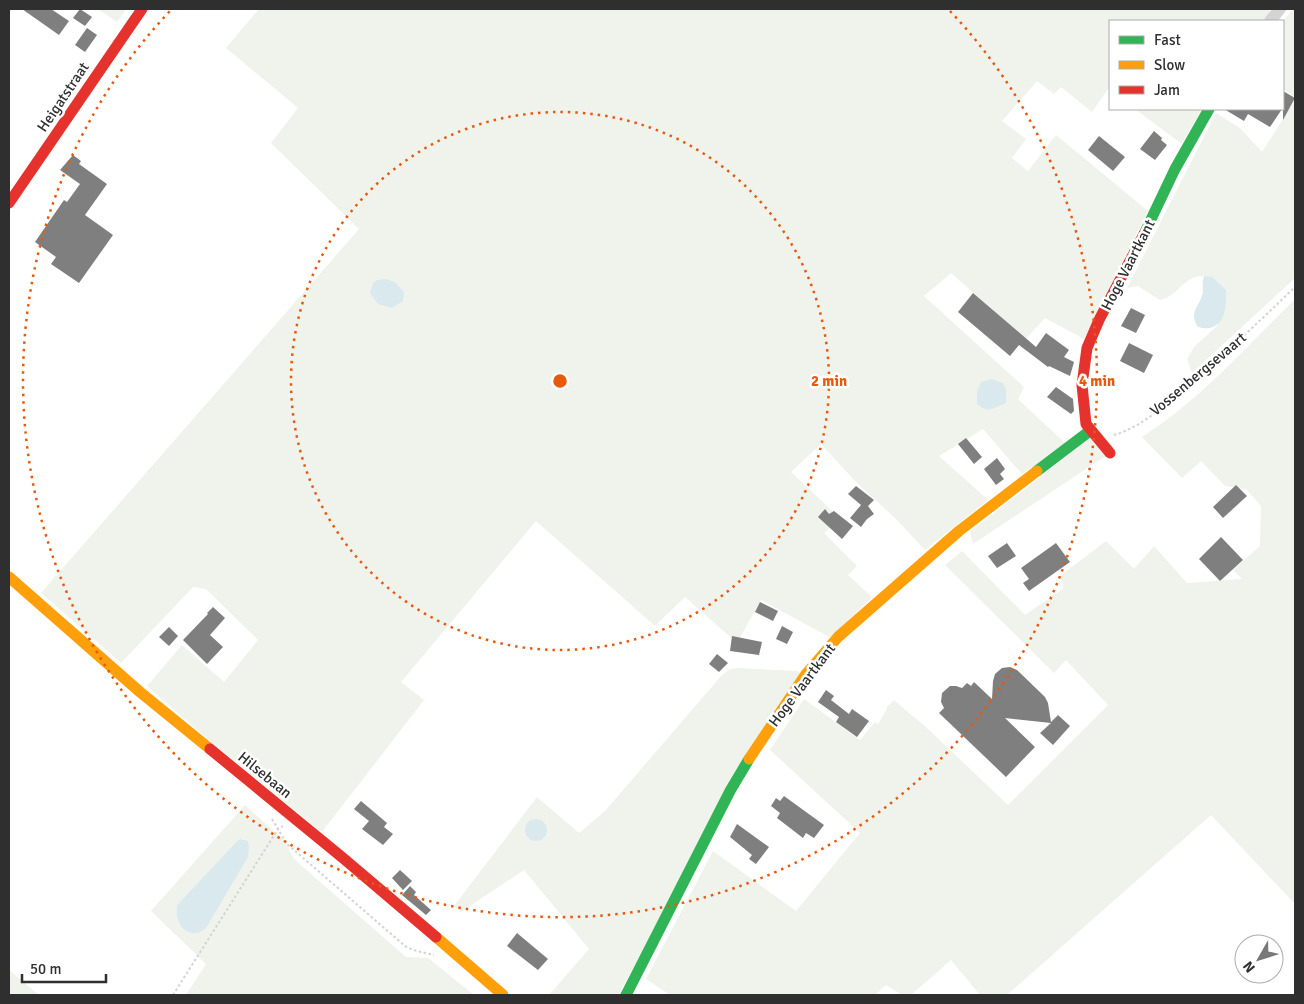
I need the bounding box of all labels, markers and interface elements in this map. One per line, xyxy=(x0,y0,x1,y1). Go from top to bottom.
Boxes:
legend xyxy=(1109,20,1284,110)
text: Fast xyxy=(1154,31,1181,49)
text: Slow xyxy=(1154,56,1185,74)
street label: Heigatstraat xyxy=(33,59,93,135)
text: Jam xyxy=(1154,81,1180,99)
street label: Hoge Vaartkant xyxy=(1097,217,1159,313)
street label: Vossenbergsevaart xyxy=(1146,328,1250,420)
centre of rings xyxy=(551,372,569,390)
text: 2 min xyxy=(811,372,847,390)
text: 4 min xyxy=(1079,372,1115,390)
street label: Hoge Vaartkant xyxy=(765,640,839,730)
street label: Hilsebaan xyxy=(234,748,296,802)
north arrow xyxy=(1234,934,1284,984)
scale bar xyxy=(22,952,106,984)
text: N xyxy=(1240,958,1259,976)
text: 50 m xyxy=(30,960,61,978)

